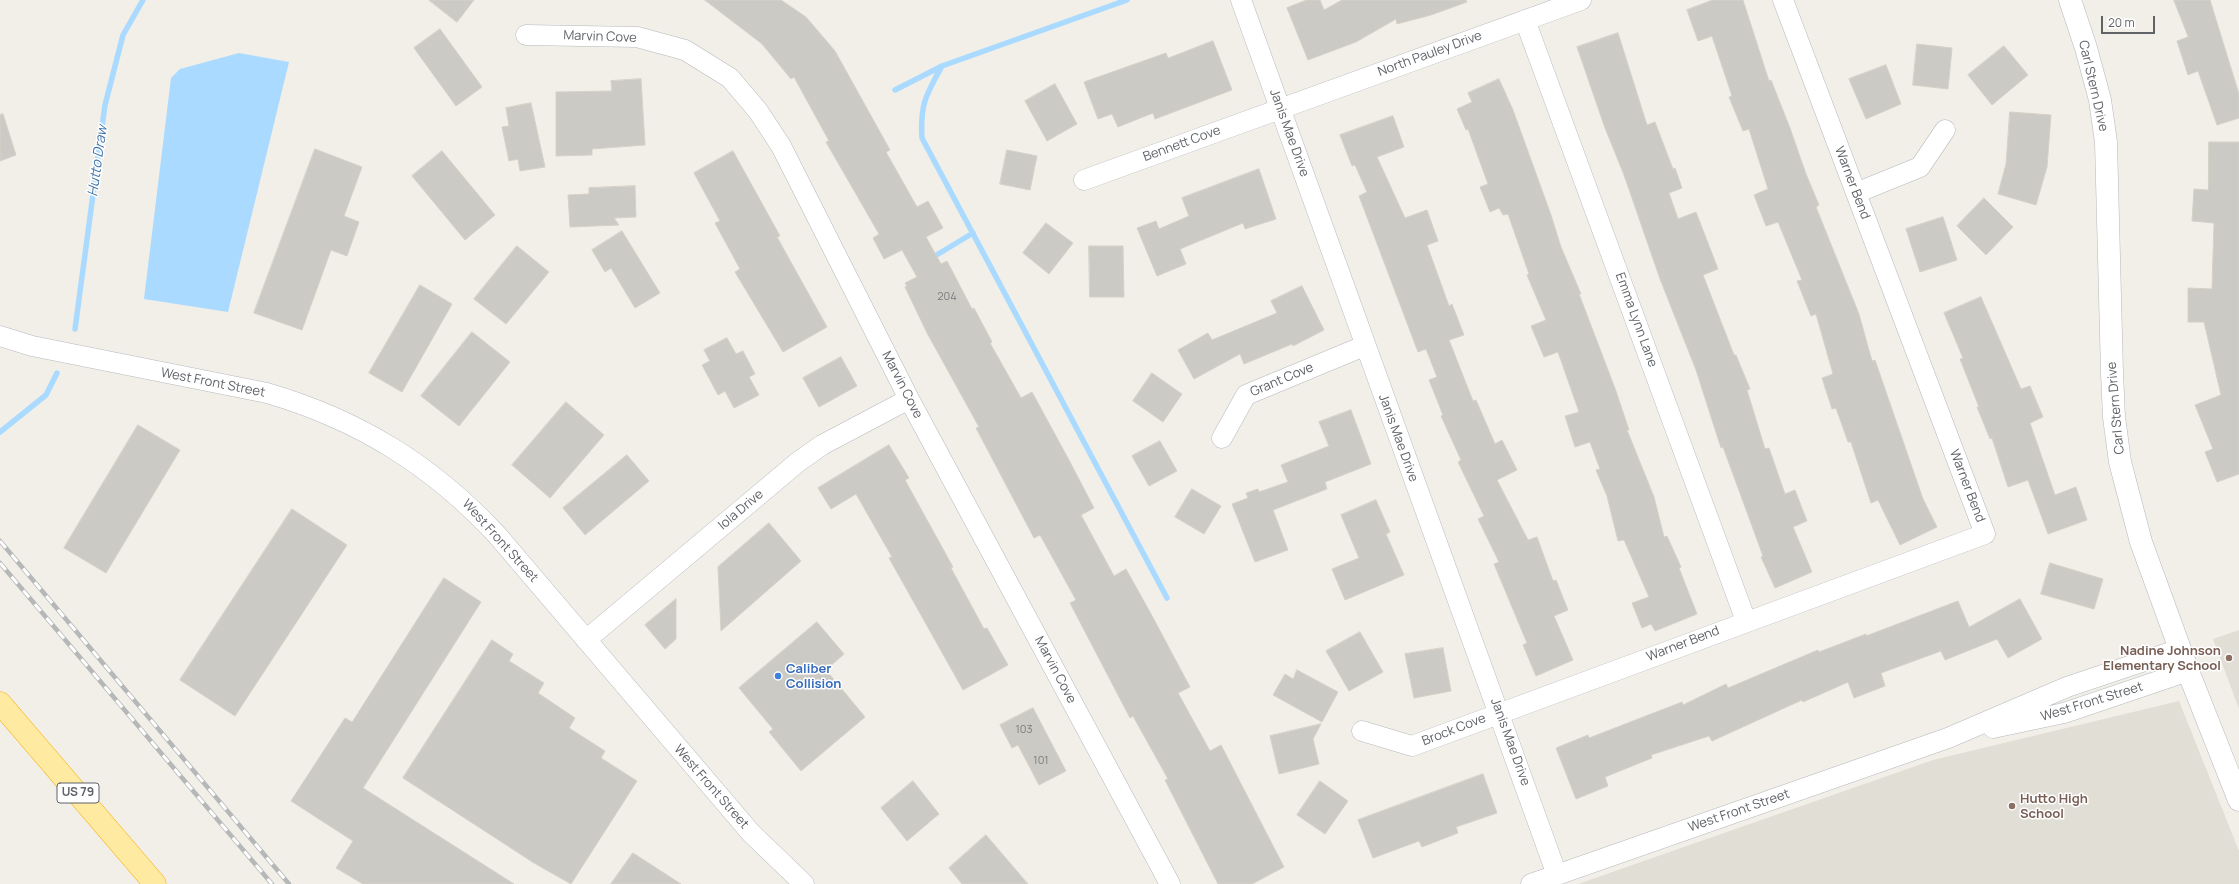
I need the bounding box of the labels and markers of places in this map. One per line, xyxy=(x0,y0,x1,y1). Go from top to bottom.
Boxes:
place label: Nadine Johnson Elementary School xyxy=(2103,643,2221,674)
marker: Nadine Johnson Elementary School xyxy=(2224,653,2234,663)
place label: Caliber Collision xyxy=(786,661,841,692)
marker: Caliber Collision xyxy=(773,671,783,681)
place label: Hutto High School xyxy=(2020,791,2088,822)
marker: Hutto High School xyxy=(2007,801,2017,811)

